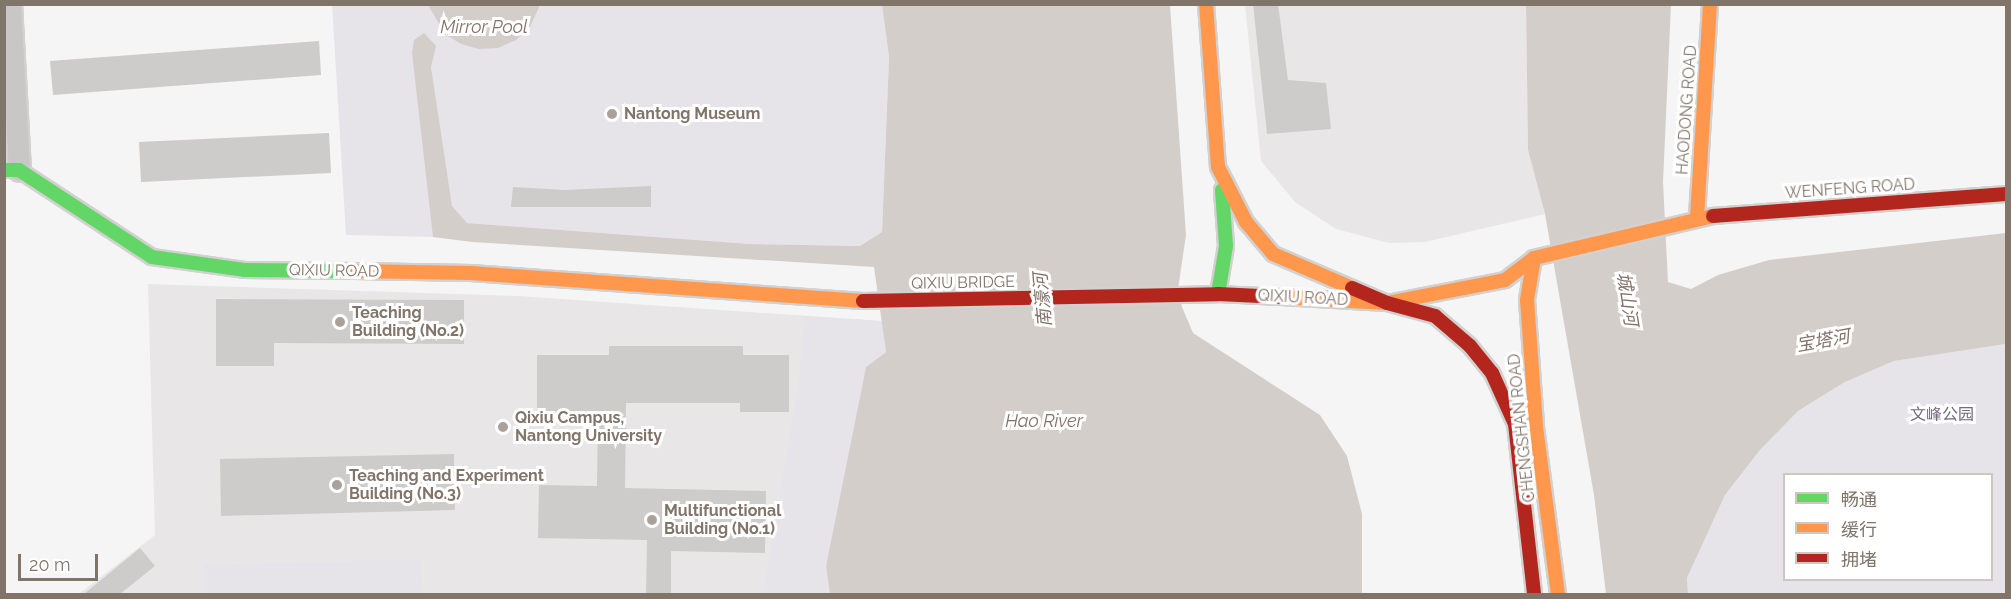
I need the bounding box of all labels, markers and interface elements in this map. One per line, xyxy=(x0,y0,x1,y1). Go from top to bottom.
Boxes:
water label: Mirror Pool xyxy=(440,16,528,38)
street label: HAODONG ROAD xyxy=(1673,45,1701,175)
place label: Nantong Museum xyxy=(624,104,760,124)
marker: Nantong Museum xyxy=(605,107,619,121)
street label: WENFENG ROAD xyxy=(1784,175,1916,203)
street label: QIXIU ROAD xyxy=(289,261,379,281)
water label: 城山河 xyxy=(1612,271,1642,327)
street label: QIXIU BRIDGE xyxy=(911,272,1015,294)
water label: 南濠河 xyxy=(1030,272,1056,328)
street label: QIXIU ROAD xyxy=(1257,286,1349,310)
place label: Teaching Building (No.2) xyxy=(352,303,464,341)
marker: Teaching Building (No.2) xyxy=(333,315,347,329)
water label: 宝塔河 xyxy=(1795,326,1851,356)
street label: CHENGSHAN ROAD xyxy=(1505,353,1539,503)
park label: 文峰公园 xyxy=(1910,405,1974,425)
place label: Qixiu Campus, Nantong University xyxy=(515,408,662,446)
water label: Hao River xyxy=(1005,410,1083,432)
marker: Qixiu Campus, Nantong University xyxy=(496,420,510,434)
place label: Teaching and Experiment Building (No.3) xyxy=(349,466,544,504)
legend xyxy=(1783,473,1993,581)
marker: Teaching and Experiment Building (No.3) xyxy=(330,478,344,492)
text: 畅通 xyxy=(1841,489,1877,510)
place label: Multifunctional Building (No.1) xyxy=(664,501,781,539)
marker: Multifunctional Building (No.1) xyxy=(645,513,659,527)
text: 缓行 xyxy=(1841,519,1877,540)
scale bar xyxy=(21,542,100,580)
text: 拥堵 xyxy=(1841,549,1877,570)
text: 20 m xyxy=(29,554,71,575)

